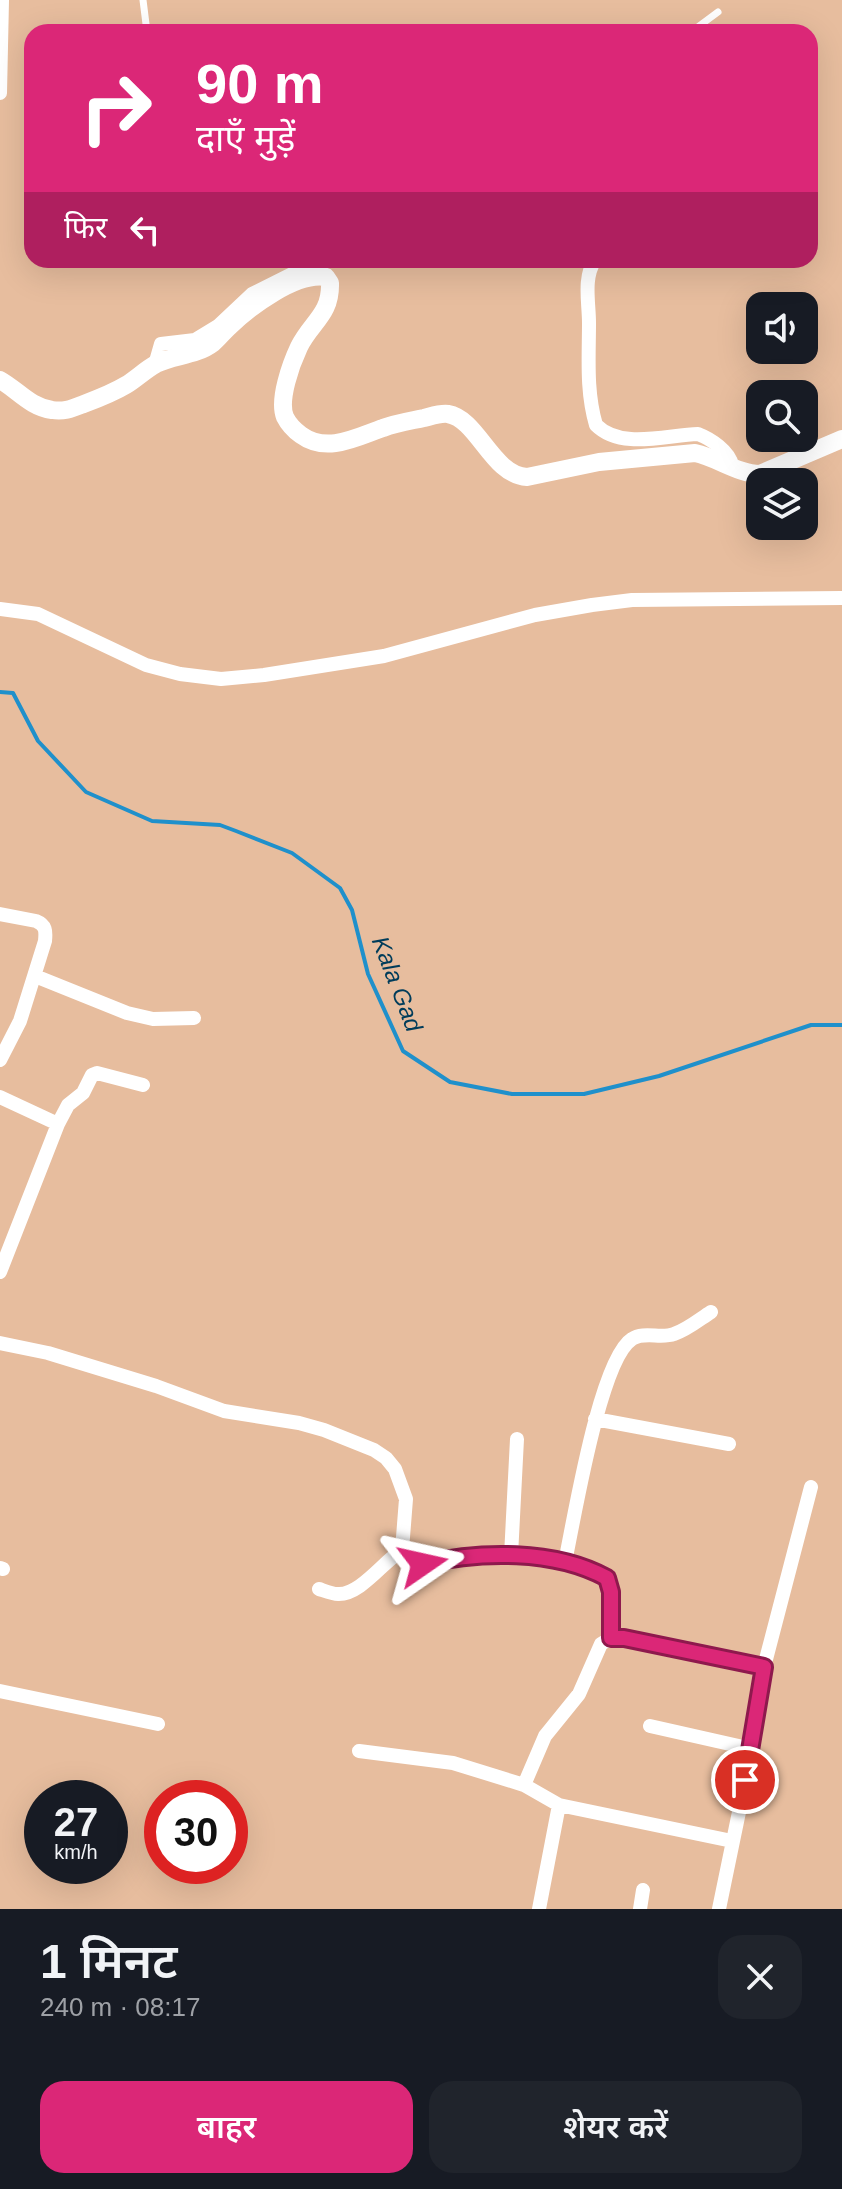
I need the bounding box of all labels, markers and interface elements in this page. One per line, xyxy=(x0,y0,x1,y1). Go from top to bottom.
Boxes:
text: 90 m xyxy=(196,52,324,115)
icon: right xyxy=(64,56,168,160)
text: दाएँ मुड़ें xyxy=(196,118,295,159)
icon: left xyxy=(123,208,167,252)
text: फिर xyxy=(64,211,107,244)
map controls xyxy=(746,292,818,540)
button: sound xyxy=(746,292,818,364)
button: search xyxy=(746,380,818,452)
button: layers xyxy=(746,468,818,540)
water label: Kala Gad xyxy=(367,932,428,1036)
position arrow xyxy=(381,1522,465,1606)
pin xyxy=(711,1746,779,1814)
icon: arrive xyxy=(723,1758,767,1802)
speed limit sign: 30 xyxy=(144,1780,248,1884)
text: 27 xyxy=(54,1800,98,1844)
text: km/h xyxy=(54,1841,98,1863)
text: 1 मिनट xyxy=(40,1935,177,1988)
button: close xyxy=(718,1935,802,2019)
text: 240 m · 08:17 xyxy=(40,1992,200,2022)
button: बाहर xyxy=(40,2081,413,2173)
button: शेयर करें xyxy=(429,2081,802,2173)

